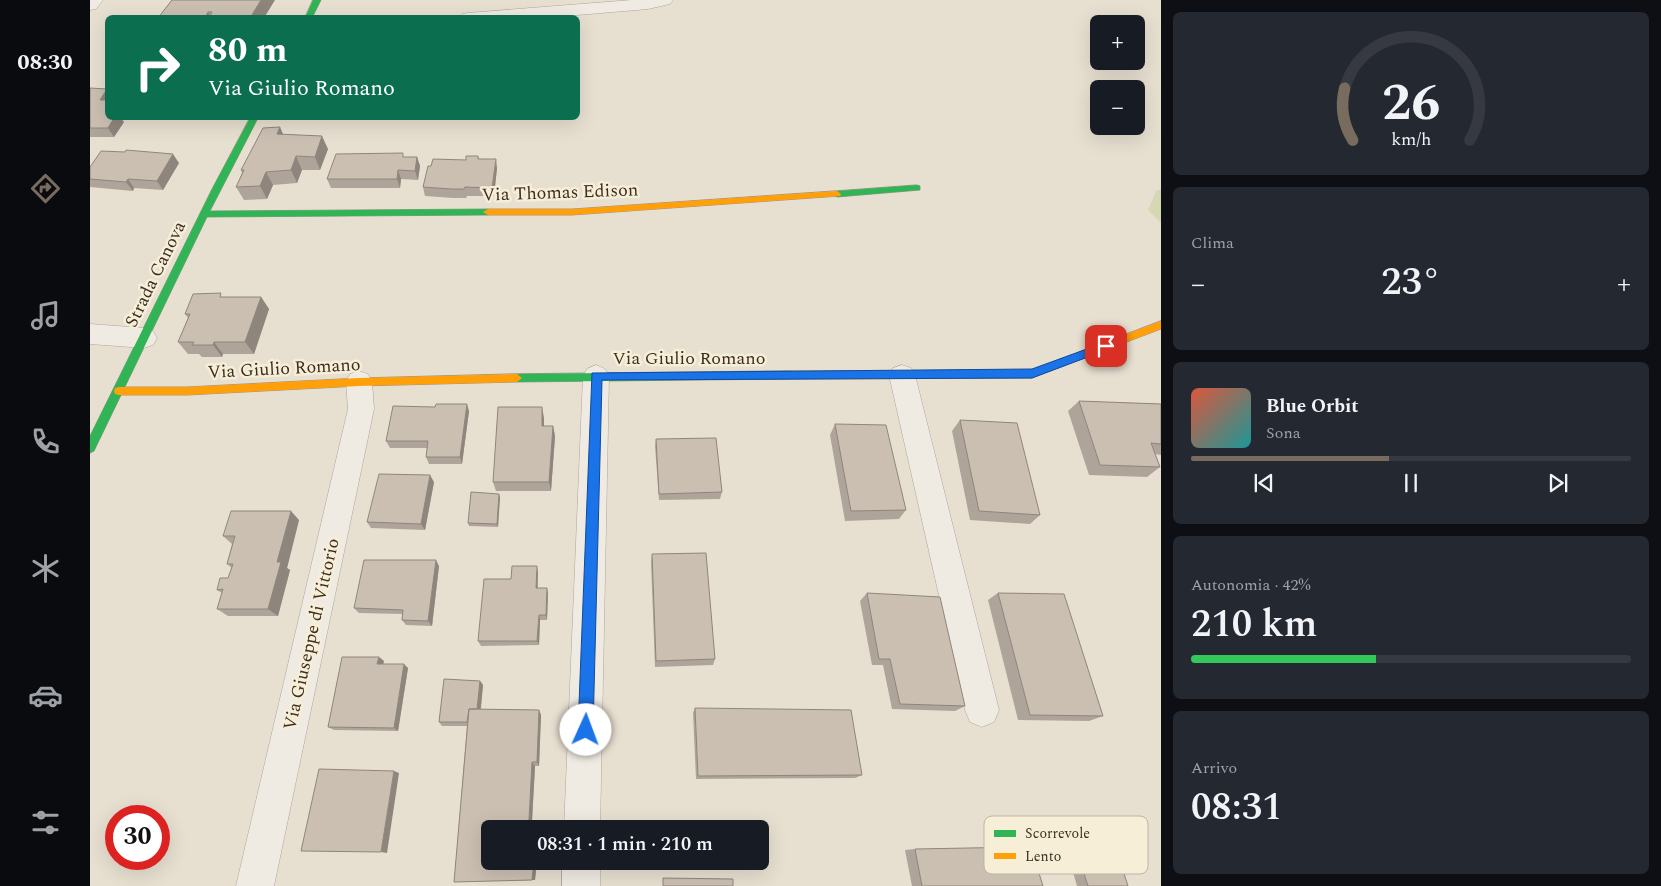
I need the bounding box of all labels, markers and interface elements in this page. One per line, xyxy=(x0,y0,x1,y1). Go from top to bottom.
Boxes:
map controls xyxy=(1090,15,1145,135)
button: + xyxy=(1090,15,1145,70)
text: 80 m xyxy=(208,24,288,77)
icon: right xyxy=(125,35,190,100)
text: 08:30 xyxy=(17,46,73,79)
text: 26 xyxy=(1382,64,1440,143)
text: Via Giulio Romano xyxy=(208,72,395,105)
button: − xyxy=(1090,80,1145,135)
text: km/h xyxy=(1391,126,1431,153)
icon: directions xyxy=(28,171,63,206)
street label: Via Thomas Edison xyxy=(481,176,639,209)
street label: Strada Canova xyxy=(118,216,193,332)
text: Clima xyxy=(1191,231,1234,255)
text: 23° xyxy=(1381,254,1441,312)
text: − xyxy=(1191,263,1205,306)
text: + xyxy=(1617,263,1631,306)
icon: music xyxy=(28,298,63,333)
pin xyxy=(1085,325,1127,367)
icon: arrive xyxy=(1092,332,1120,360)
street label: Via Giulio Romano xyxy=(613,345,765,372)
street label: Via Giulio Romano xyxy=(207,351,361,386)
text: Blue Orbit xyxy=(1266,392,1359,421)
text: Sona xyxy=(1266,421,1301,445)
icon: phone xyxy=(28,424,63,459)
icon: previous xyxy=(1250,469,1278,497)
icon: pause xyxy=(1397,469,1425,497)
icon: next xyxy=(1544,469,1572,497)
street label: Via Giuseppe di Vittorio xyxy=(276,536,347,733)
icon: climate xyxy=(28,551,63,586)
text: Autonomia · 42% xyxy=(1191,573,1310,597)
text: 210 km xyxy=(1191,596,1317,654)
icon: car xyxy=(28,678,63,713)
position arrow xyxy=(559,703,611,755)
text: Arrivo xyxy=(1191,756,1237,780)
text: 08:31 xyxy=(1191,779,1282,837)
icon: filters xyxy=(28,805,63,840)
speed limit sign: 30 xyxy=(105,805,170,870)
legend xyxy=(984,816,1148,874)
text: Scorrevole xyxy=(1025,823,1090,844)
text: 08:31 · 1 min · 210 m xyxy=(537,830,713,859)
text: Lento xyxy=(1025,846,1061,867)

